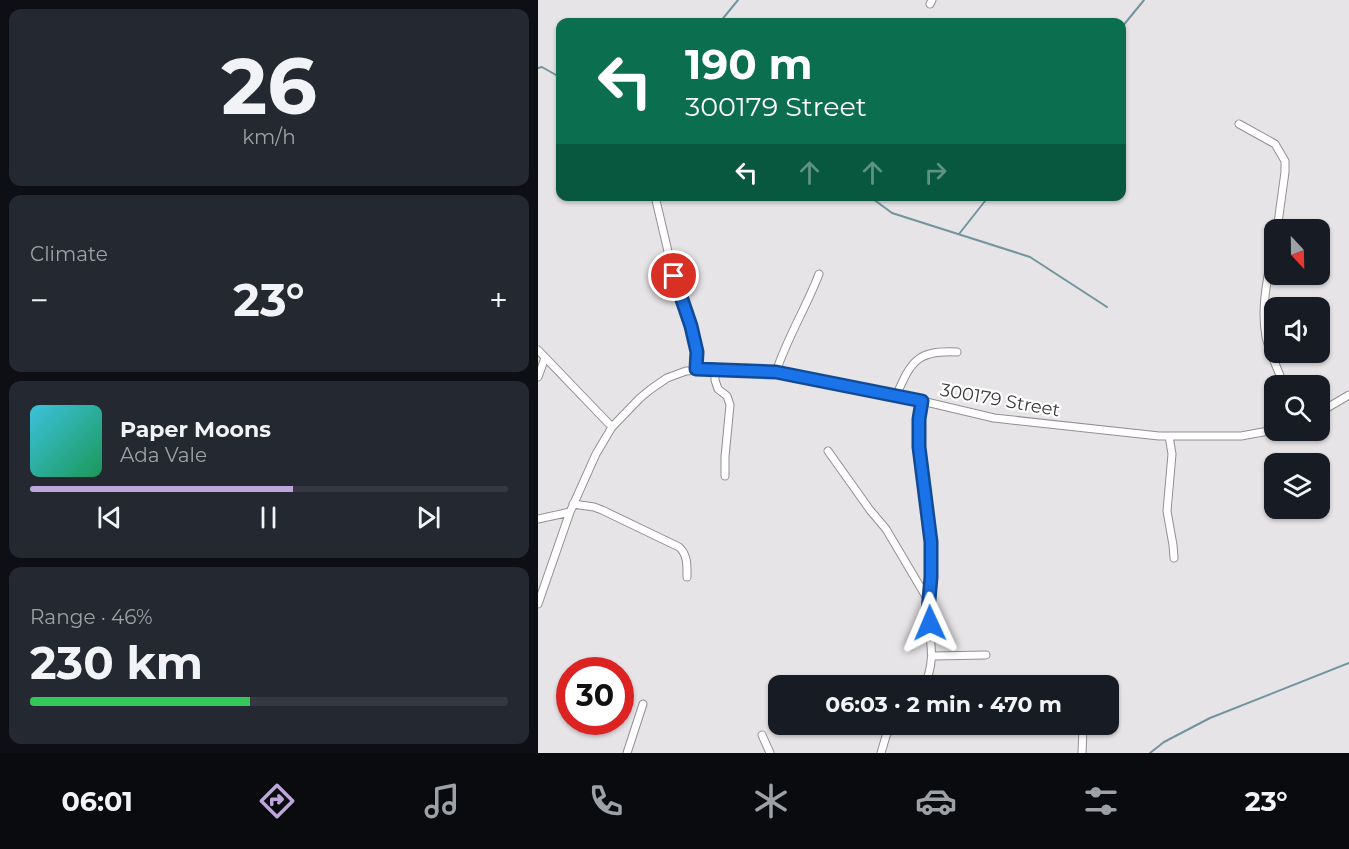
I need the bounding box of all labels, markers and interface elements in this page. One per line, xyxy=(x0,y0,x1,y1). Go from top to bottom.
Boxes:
text: 26 xyxy=(221,38,317,134)
text: 190 m xyxy=(685,38,813,90)
icon: left xyxy=(586,42,664,120)
text: 300179 Street xyxy=(685,90,867,123)
text: km/h xyxy=(242,125,296,149)
icon: left xyxy=(730,156,763,189)
icon: ahead xyxy=(793,156,826,189)
icon: ahead xyxy=(856,156,889,189)
icon: right xyxy=(919,156,952,189)
north arrow xyxy=(1264,219,1330,285)
map controls xyxy=(1264,219,1330,519)
text: Climate xyxy=(30,242,108,266)
pin xyxy=(648,250,699,301)
icon: arrive xyxy=(657,259,690,292)
text: 23° xyxy=(233,272,305,327)
text: − xyxy=(30,280,49,320)
text: + xyxy=(489,280,508,320)
button: sound xyxy=(1264,297,1330,363)
button: search xyxy=(1264,375,1330,441)
street label: 300179 Street xyxy=(938,379,1062,421)
text: Paper Moons xyxy=(120,416,271,443)
text: Ada Vale xyxy=(120,443,207,467)
button: layers xyxy=(1264,453,1330,519)
icon: previous xyxy=(93,501,126,534)
icon: pause xyxy=(252,501,285,534)
icon: next xyxy=(412,501,445,534)
position arrow xyxy=(898,591,962,655)
text: Range · 46% xyxy=(30,605,153,629)
text: 230 km xyxy=(30,635,203,690)
speed limit sign: 30 xyxy=(556,657,634,735)
text: 06:03 · 2 min · 470 m xyxy=(825,691,1062,718)
icon: directions xyxy=(256,780,298,822)
icon: music xyxy=(421,780,463,822)
icon: phone xyxy=(585,780,627,822)
icon: climate xyxy=(750,780,792,822)
icon: car xyxy=(915,780,957,822)
icon: filters xyxy=(1080,780,1122,822)
text: 06:01 xyxy=(61,785,133,818)
text: 23° xyxy=(1245,785,1288,818)

